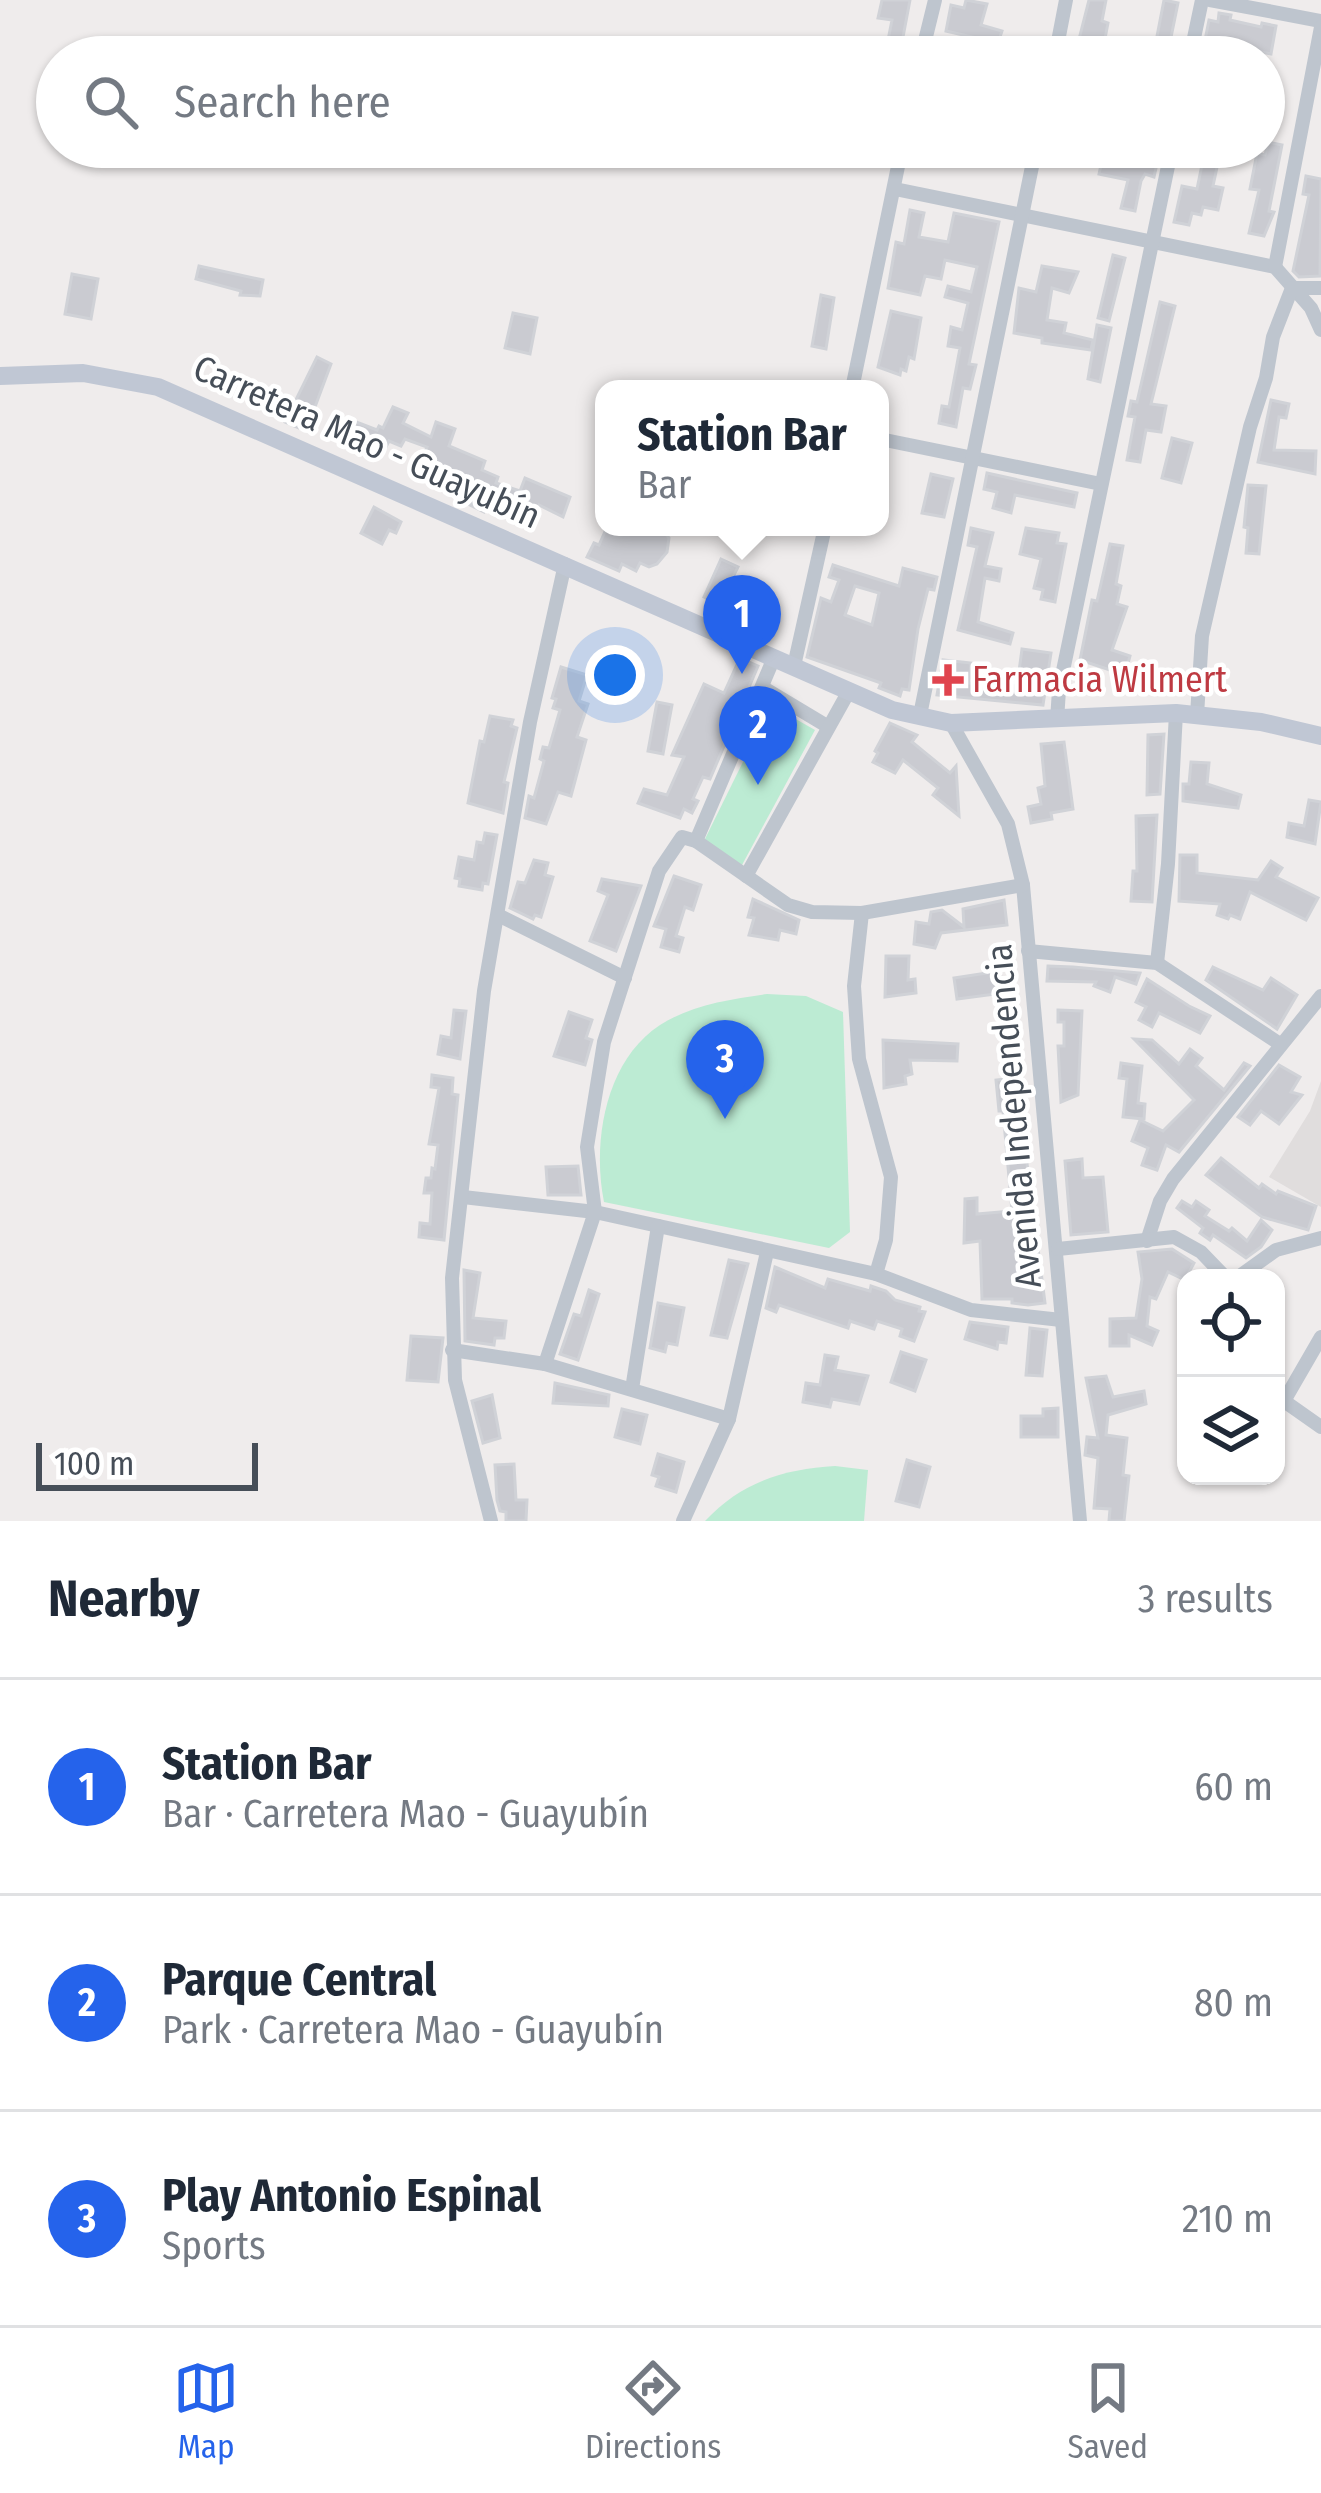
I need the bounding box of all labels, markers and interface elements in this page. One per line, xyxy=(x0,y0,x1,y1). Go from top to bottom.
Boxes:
search box xyxy=(36,36,1285,168)
icon: search xyxy=(78,69,144,135)
text: Search here xyxy=(174,75,391,129)
street label: Carretera Mao - Guayubín xyxy=(187,346,547,538)
popup xyxy=(595,380,889,536)
text: Station Bar xyxy=(637,408,847,462)
text: Bar xyxy=(637,462,691,508)
pin: 1 xyxy=(703,575,781,674)
your location xyxy=(585,645,645,705)
place label: Farmacia Wilmert xyxy=(972,658,1227,702)
marker: Farmacia Wilmert xyxy=(935,667,961,693)
pin: 2 xyxy=(719,686,797,785)
street label: Avenida Independencia xyxy=(977,942,1051,1290)
pin: 3 xyxy=(686,1020,764,1119)
map controls xyxy=(1177,1269,1285,1485)
button: locate xyxy=(1177,1269,1285,1377)
button: layers xyxy=(1177,1377,1285,1485)
scale bar xyxy=(36,1437,258,1490)
text: 100 m xyxy=(54,1444,134,1484)
text: Nearby xyxy=(48,1568,200,1630)
text: 3 results xyxy=(1138,1576,1273,1622)
text: Station Bar xyxy=(162,1737,372,1791)
text: 1 xyxy=(79,1764,95,1810)
text: 60 m xyxy=(1194,1764,1273,1810)
text: Bar · Carretera Mao - Guayubín xyxy=(162,1791,649,1837)
text: Parque Central xyxy=(162,1953,436,2007)
text: 2 xyxy=(78,1980,96,2026)
text: 80 m xyxy=(1194,1980,1273,2026)
text: Park · Carretera Mao - Guayubín xyxy=(162,2007,664,2053)
text: Play Antonio Espinal xyxy=(162,2169,541,2223)
text: 3 xyxy=(78,2196,96,2242)
text: 210 m xyxy=(1182,2196,1273,2242)
text: Sports xyxy=(162,2223,266,2269)
tab: Map xyxy=(173,2355,239,2467)
tab: Directions xyxy=(585,2355,721,2467)
tab: Saved xyxy=(1067,2355,1148,2467)

